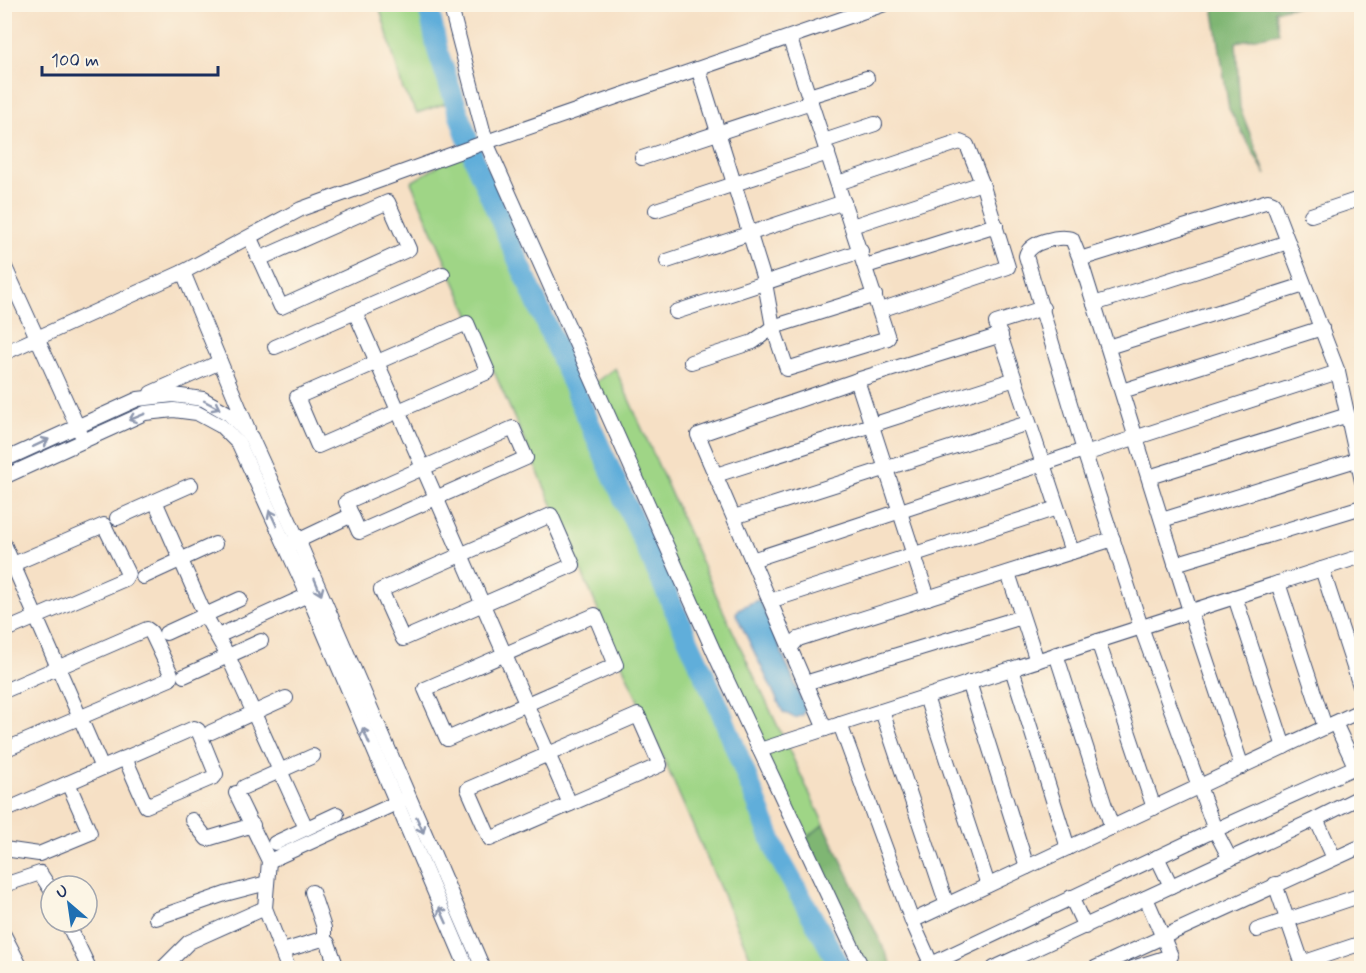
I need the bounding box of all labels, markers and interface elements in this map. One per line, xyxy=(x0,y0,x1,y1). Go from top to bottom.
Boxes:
scale bar xyxy=(42,39,218,77)
text: 100 m xyxy=(51,49,99,73)
one-way arrow xyxy=(203,399,220,411)
one-way arrow xyxy=(129,412,147,423)
one-way arrow xyxy=(31,436,49,448)
one-way arrow xyxy=(267,509,279,527)
one-way arrow xyxy=(313,578,325,596)
one-way arrow xyxy=(360,727,372,745)
one-way arrow xyxy=(415,815,426,833)
north arrow xyxy=(39,874,99,934)
text: U xyxy=(53,880,72,904)
one-way arrow xyxy=(437,906,448,924)

